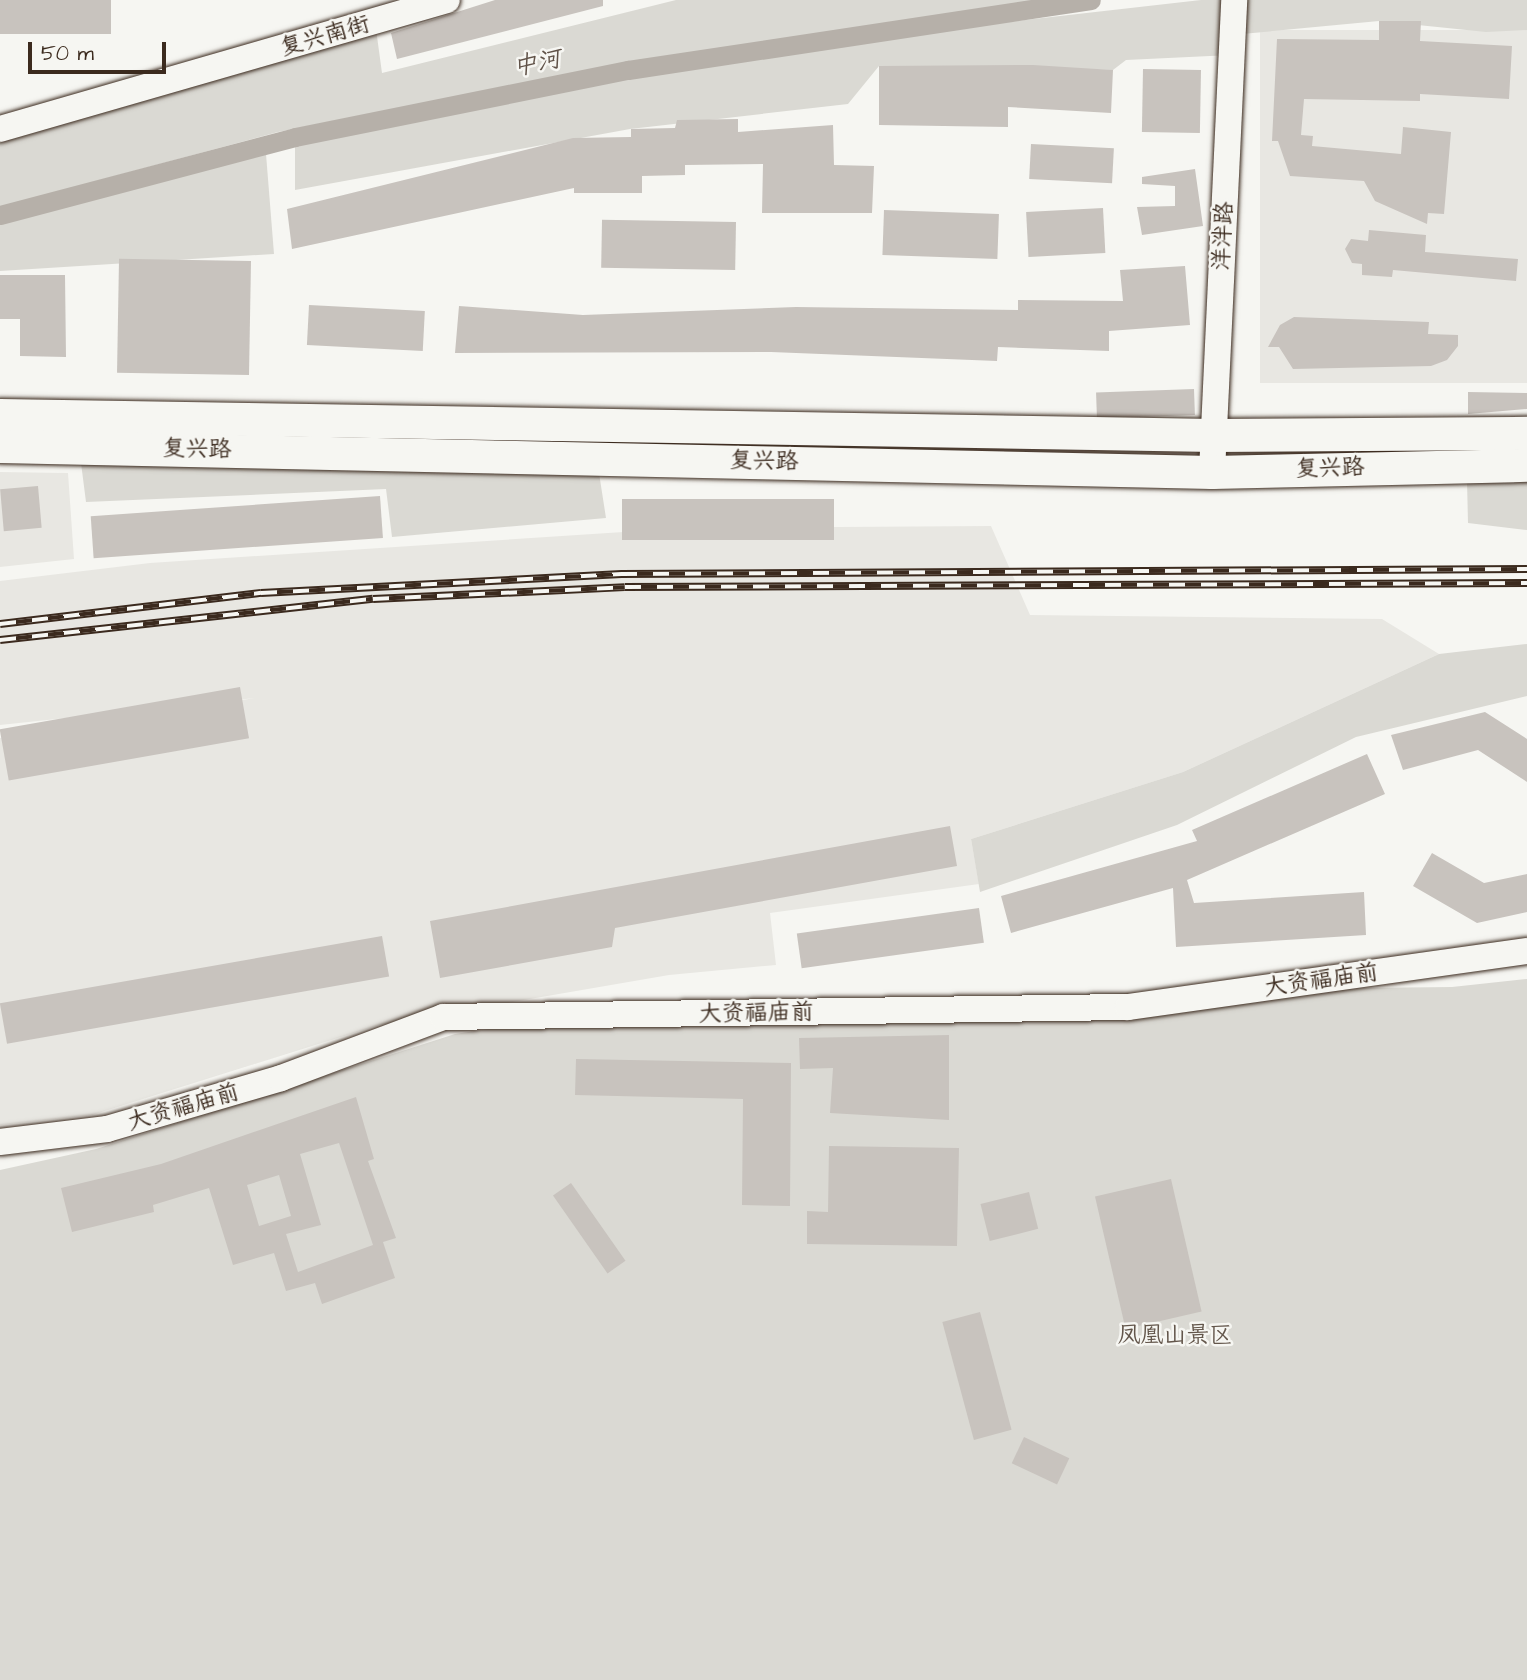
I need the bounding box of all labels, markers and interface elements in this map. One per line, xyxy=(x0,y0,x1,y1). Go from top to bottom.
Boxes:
street label: 复兴南街 xyxy=(277,10,373,62)
scale bar xyxy=(32,28,170,72)
text: 50 m xyxy=(41,39,94,68)
water label: 中河 xyxy=(511,45,563,83)
street label: 洋泮路 xyxy=(1207,201,1239,271)
street label: 复兴路 xyxy=(162,435,232,463)
street label: 复兴路 xyxy=(729,447,799,475)
street label: 复兴路 xyxy=(1295,453,1365,483)
street label: 大资福庙前 xyxy=(1262,958,1380,1002)
street label: 大资福庙前 xyxy=(698,998,814,1028)
street label: 大资福庙前 xyxy=(124,1078,242,1136)
park label: 凤凰山景区 xyxy=(1118,1321,1232,1349)

